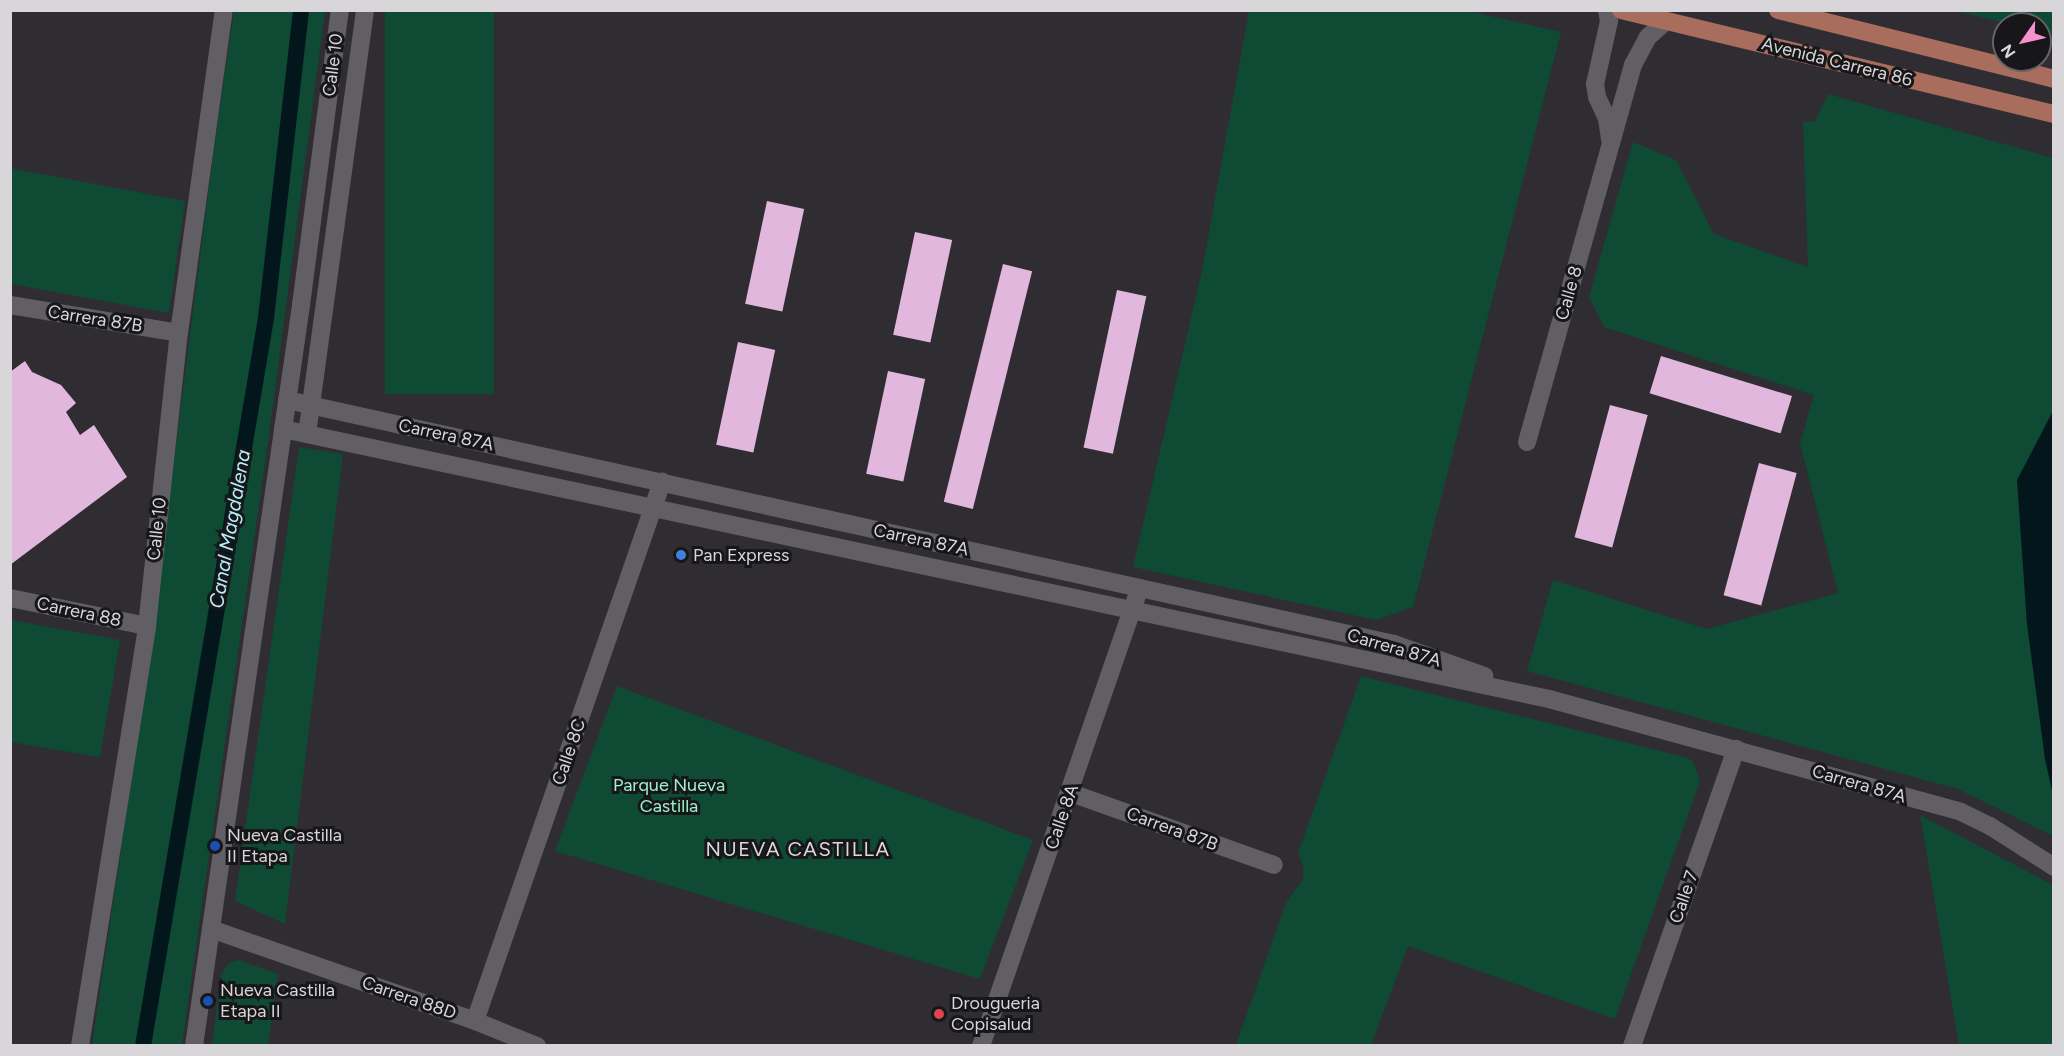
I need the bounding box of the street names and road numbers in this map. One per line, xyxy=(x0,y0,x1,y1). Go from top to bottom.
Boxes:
street label: Calle 10 xyxy=(318,32,348,98)
street label: Avenida Carrera 86 xyxy=(1759,33,1915,91)
street label: Calle 8 xyxy=(1551,263,1587,323)
street label: Carrera 87B xyxy=(46,301,144,337)
street label: Carrera 87A xyxy=(396,414,496,456)
street label: Calle 10 xyxy=(143,496,171,562)
street label: Carrera 87A xyxy=(871,519,971,561)
street label: Carrera 88 xyxy=(35,592,123,632)
street label: Carrera 87A xyxy=(1345,624,1443,672)
street label: Calle 8C xyxy=(548,716,590,788)
street label: Carrera 87A xyxy=(1810,760,1908,808)
street label: Calle 8A xyxy=(1041,782,1083,852)
street label: Carrera 87B xyxy=(1123,803,1221,855)
street label: Calle 7 xyxy=(1665,868,1703,926)
street label: Carrera 88D xyxy=(359,972,459,1024)

